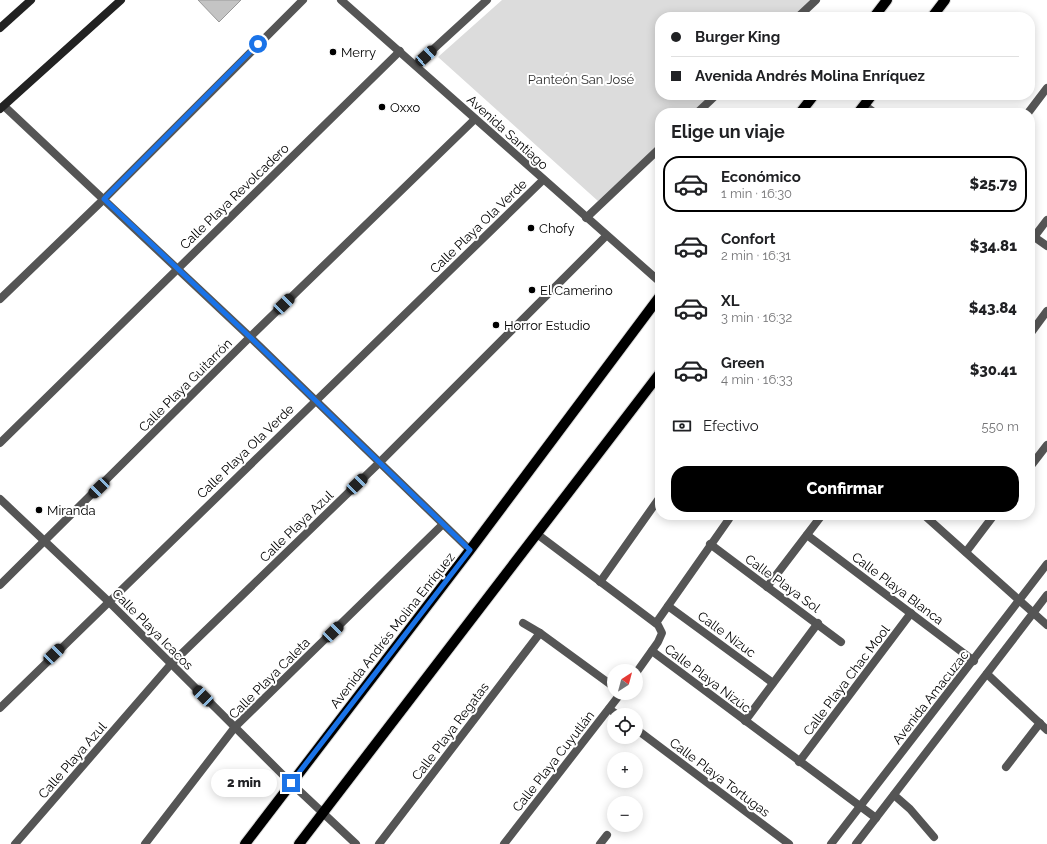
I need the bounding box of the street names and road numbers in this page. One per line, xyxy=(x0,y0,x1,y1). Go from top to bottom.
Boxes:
street label: Avenida Santiago xyxy=(464,92,552,173)
street label: Calle Playa Revolcadero xyxy=(177,140,292,252)
street label: Calle Playa Ola Verde xyxy=(427,176,530,276)
street label: Calle Playa Guitarrón xyxy=(136,336,235,435)
street label: Calle Playa Ola Verde xyxy=(194,401,297,501)
street label: Calle Playa Azul xyxy=(257,487,336,565)
street label: Calle Playa Blanca xyxy=(849,549,946,628)
street label: Avenida Andrés Molina Enríquez xyxy=(327,550,458,711)
street label: Calle Playa Sol xyxy=(742,551,823,616)
street label: Calle Playa Icacos xyxy=(109,586,196,673)
street label: Calle Nizuc xyxy=(695,608,759,661)
street label: Calle Playa Chac Mool xyxy=(800,622,893,738)
street label: Calle Playa Caleta xyxy=(226,635,313,722)
street label: Calle Playa Nizúc xyxy=(662,641,754,716)
street label: Avenida Amacuzac xyxy=(889,648,972,747)
street label: Calle Playa Regatas xyxy=(409,679,492,783)
street label: Calle Playa Cuyutlán xyxy=(509,708,597,815)
street label: Calle Playa Azul xyxy=(35,719,110,801)
street label: Calle Playa Tortugas xyxy=(667,735,773,820)

